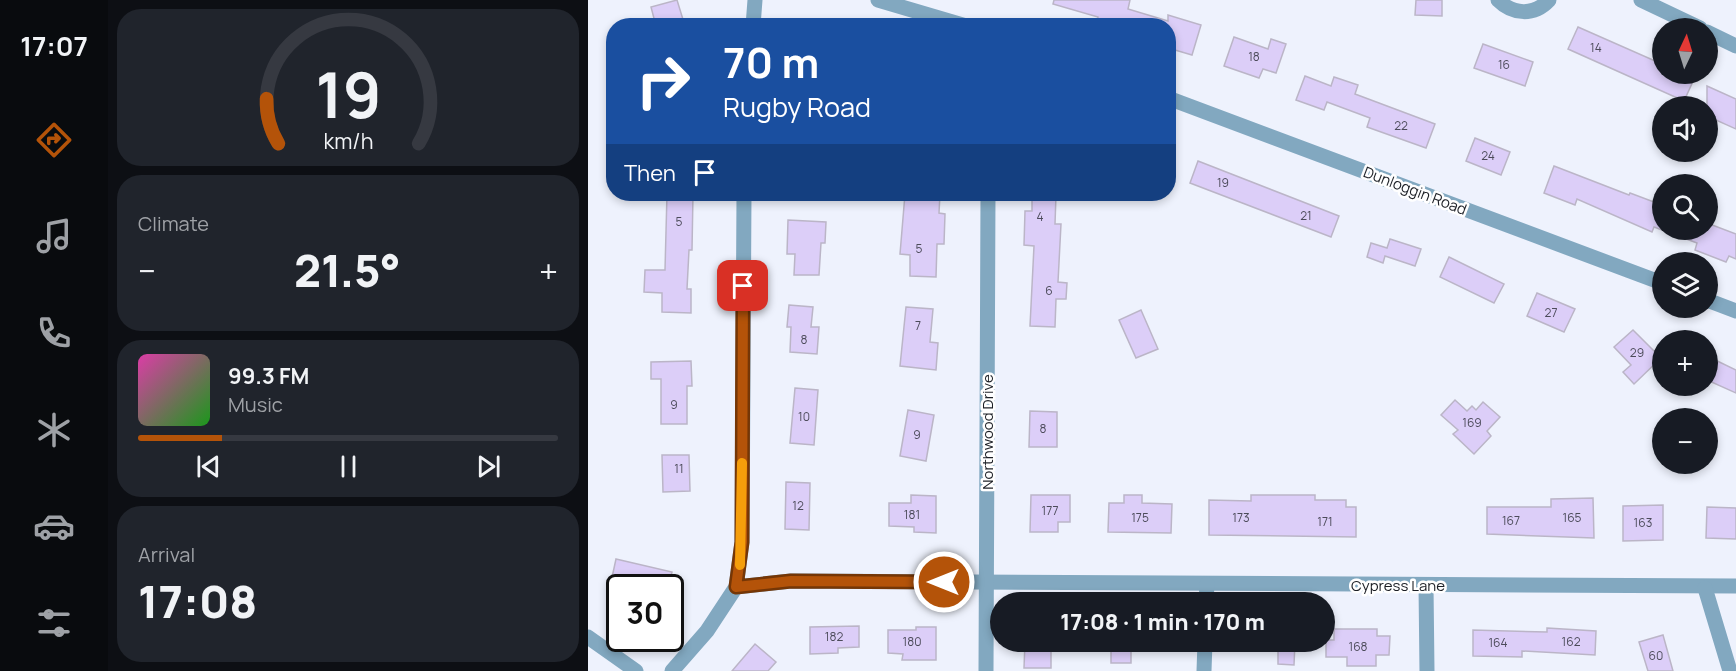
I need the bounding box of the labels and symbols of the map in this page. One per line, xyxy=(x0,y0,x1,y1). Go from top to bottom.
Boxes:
north arrow xyxy=(1652,18,1718,84)
house number: 14 xyxy=(1590,39,1602,56)
house number: 18 xyxy=(1248,48,1260,65)
house number: 16 xyxy=(1498,56,1510,73)
house number: 22 xyxy=(1394,117,1408,134)
house number: 24 xyxy=(1481,147,1495,164)
street label: Dunloggin Road xyxy=(1361,161,1470,220)
house number: 19 xyxy=(1217,174,1229,191)
house number: 21 xyxy=(1300,207,1312,224)
house number: 4 xyxy=(1036,208,1044,225)
house number: 5 xyxy=(676,213,683,230)
house number: 5 xyxy=(916,240,923,257)
pin xyxy=(717,260,768,311)
house number: 6 xyxy=(1045,282,1053,299)
house number: 27 xyxy=(1545,304,1557,321)
house number: 7 xyxy=(915,317,921,334)
house number: 8 xyxy=(801,331,808,348)
house number: 29 xyxy=(1630,344,1644,361)
street label: Northwood Drive xyxy=(977,374,998,490)
house number: 9 xyxy=(670,396,678,413)
house number: 10 xyxy=(798,408,810,425)
house number: 169 xyxy=(1462,414,1482,431)
house number: 8 xyxy=(1040,420,1047,437)
house number: 9 xyxy=(913,426,921,443)
house number: 11 xyxy=(674,460,684,477)
house number: 12 xyxy=(792,497,804,514)
house number: 177 xyxy=(1041,502,1059,519)
house number: 181 xyxy=(904,506,920,523)
house number: 175 xyxy=(1131,509,1149,526)
house number: 173 xyxy=(1232,509,1250,526)
house number: 165 xyxy=(1562,509,1582,526)
house number: 167 xyxy=(1502,512,1520,529)
house number: 171 xyxy=(1317,513,1333,530)
house number: 163 xyxy=(1634,514,1652,531)
position arrow xyxy=(912,550,976,614)
speed limit sign: 30 xyxy=(606,574,684,652)
street label: Cypress Lane xyxy=(1351,575,1445,596)
house number: 182 xyxy=(825,628,843,645)
house number: 180 xyxy=(903,633,921,650)
house number: 162 xyxy=(1562,633,1581,650)
house number: 164 xyxy=(1488,634,1508,651)
house number: 168 xyxy=(1348,638,1368,655)
house number: 60 xyxy=(1649,647,1663,664)

